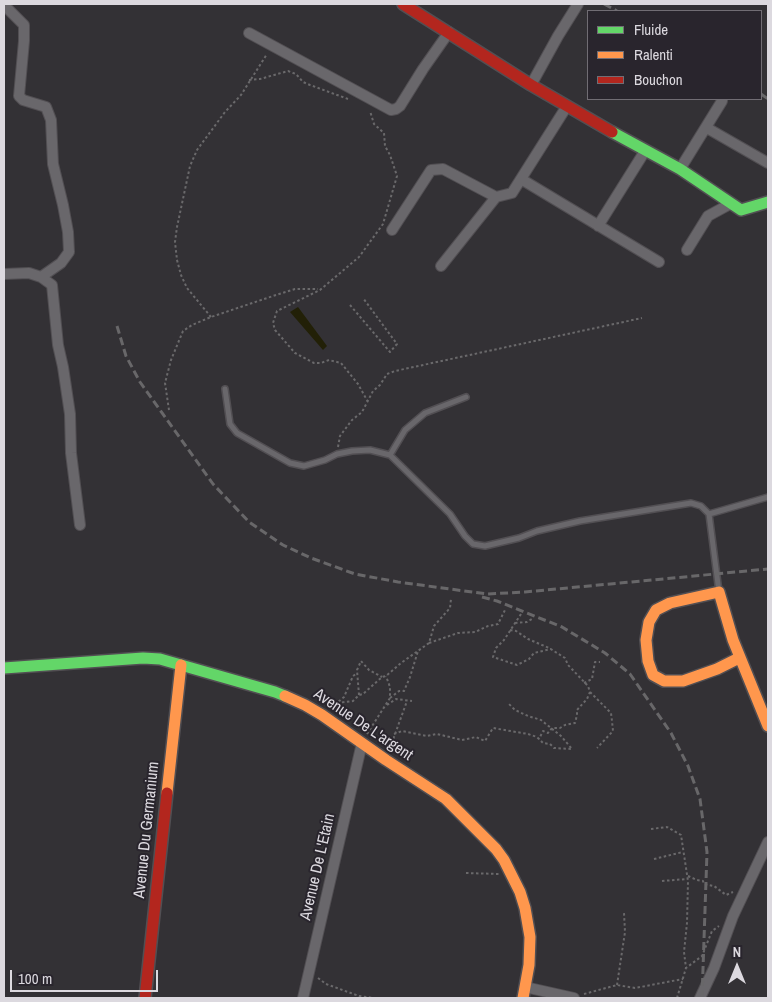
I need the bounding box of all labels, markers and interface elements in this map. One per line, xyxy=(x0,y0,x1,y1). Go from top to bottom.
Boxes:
legend xyxy=(587,10,762,100)
text: Fluide xyxy=(634,19,668,40)
text: Ralenti xyxy=(634,44,673,65)
text: Bouchon xyxy=(634,69,683,90)
street label: Avenue De L'argent xyxy=(310,685,416,765)
street label: Avenue Du Germanium xyxy=(130,761,164,899)
street label: Avenue De L'Etain xyxy=(296,812,340,922)
north arrow xyxy=(712,942,762,992)
text: N xyxy=(733,943,741,961)
scale bar xyxy=(12,960,160,992)
text: 100 m xyxy=(18,968,52,989)

